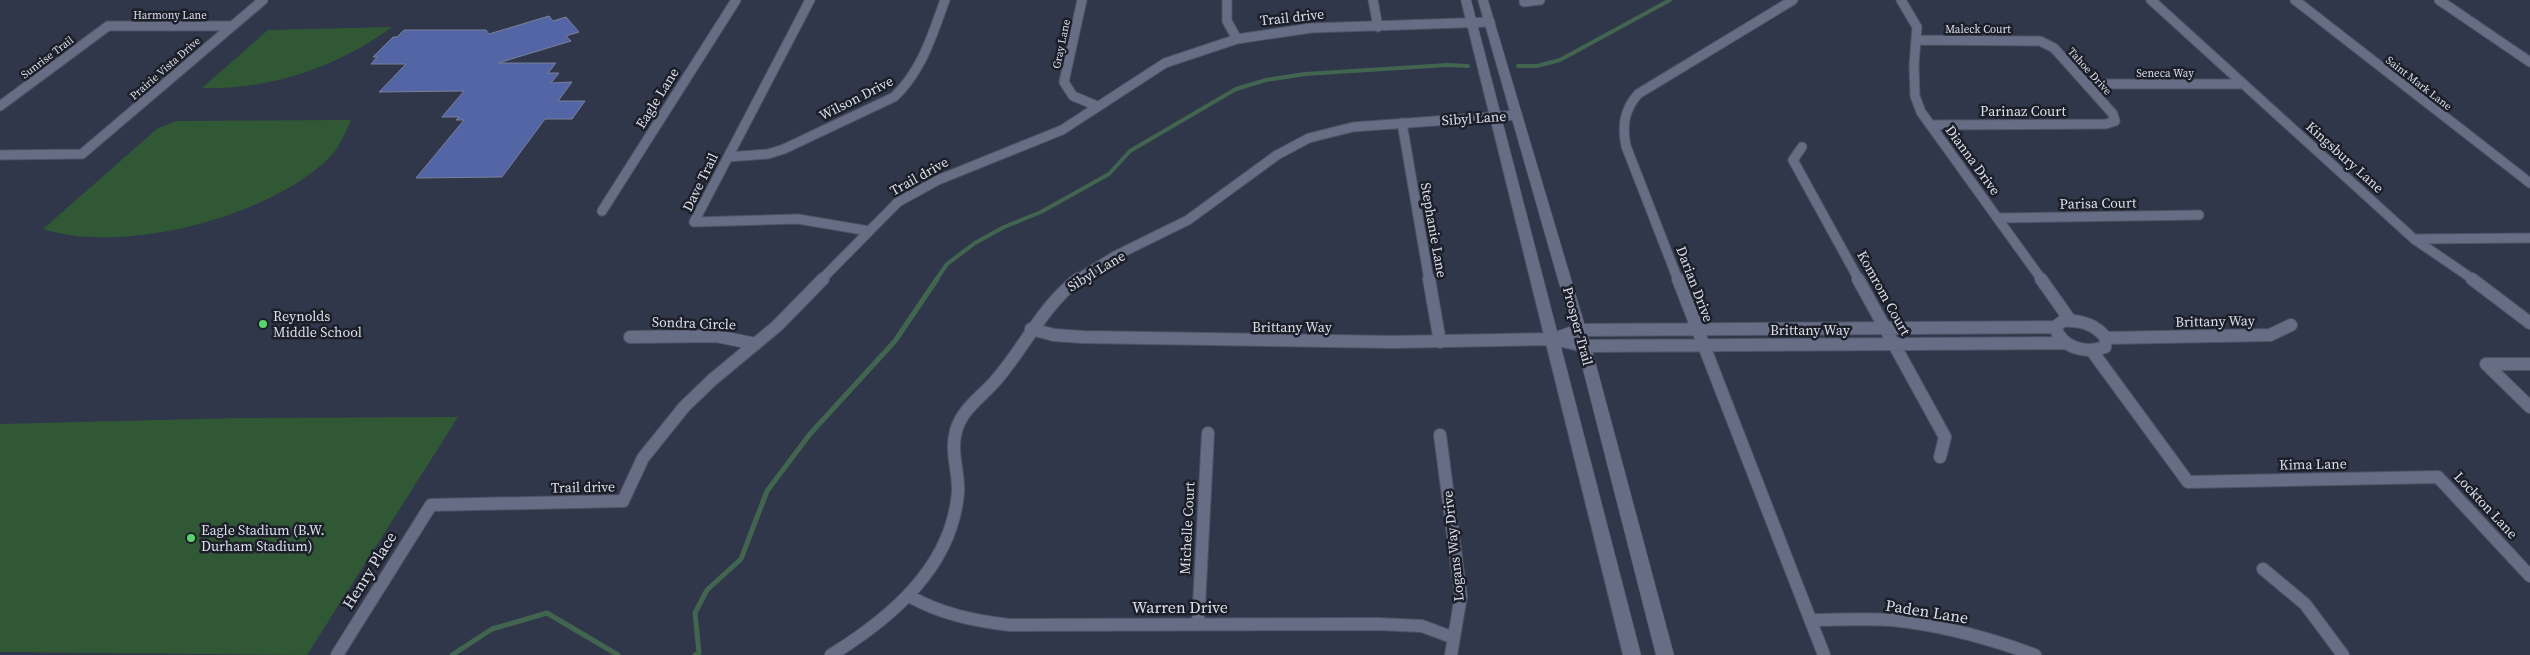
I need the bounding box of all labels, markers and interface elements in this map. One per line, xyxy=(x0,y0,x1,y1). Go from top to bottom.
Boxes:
street label: Trail drive xyxy=(1259,4,1325,30)
street label: Harmony Lane xyxy=(133,8,207,23)
street label: Gray Lane xyxy=(1049,18,1074,70)
street label: Maleck Court xyxy=(1945,22,2011,37)
street label: Sunrise Trail xyxy=(18,33,77,82)
street label: Prairie Vista Drive xyxy=(127,33,204,103)
street label: Tahoe Drive xyxy=(2064,44,2115,99)
street label: Saint Mark Lane xyxy=(2383,53,2455,114)
street label: Eagle Lane xyxy=(630,64,684,132)
street label: Seneca Way xyxy=(2136,66,2194,81)
street label: Wilson Drive xyxy=(815,71,897,125)
street label: Parinaz Court xyxy=(1980,101,2066,121)
street label: Sibyl Lane xyxy=(1441,106,1507,130)
street label: Kingsbury Lane xyxy=(2302,117,2388,197)
street label: Dianna Drive xyxy=(1941,121,2005,199)
street label: Dave Trail xyxy=(677,149,723,215)
street label: Trail drive xyxy=(886,152,952,200)
street label: Stephanie Lane xyxy=(1416,181,1452,279)
street label: Parisa Court xyxy=(2059,192,2137,214)
street label: Darian Drive xyxy=(1671,243,1719,325)
street label: Sibyl Lane xyxy=(1063,246,1129,296)
street label: Komrom Court xyxy=(1852,247,1916,339)
street label: Prosper Trail xyxy=(1558,284,1598,368)
place label: Reynolds Middle School xyxy=(273,306,362,342)
street label: Brittany Way xyxy=(2175,310,2256,332)
street label: Sondra Circle xyxy=(652,312,736,334)
street label: Brittany Way xyxy=(1252,317,1333,337)
marker: Reynolds Middle School xyxy=(257,318,269,330)
street label: Brittany Way xyxy=(1770,320,1851,340)
street label: Kima Lane xyxy=(2279,453,2347,475)
street label: Lockton Lane xyxy=(2450,467,2522,543)
street label: Trail drive xyxy=(551,476,615,498)
street label: Michelle Court xyxy=(1175,481,1199,575)
street label: Logans Way Drive xyxy=(1437,490,1469,602)
place label: Eagle Stadium (B.W. Durham Stadium) xyxy=(201,520,325,556)
street label: Henry Place xyxy=(337,527,401,613)
marker: Eagle Stadium (B.W. Durham Stadium) xyxy=(185,532,197,544)
street label: Paden Lane xyxy=(1884,594,1970,628)
street label: Warren Drive xyxy=(1132,596,1228,618)

